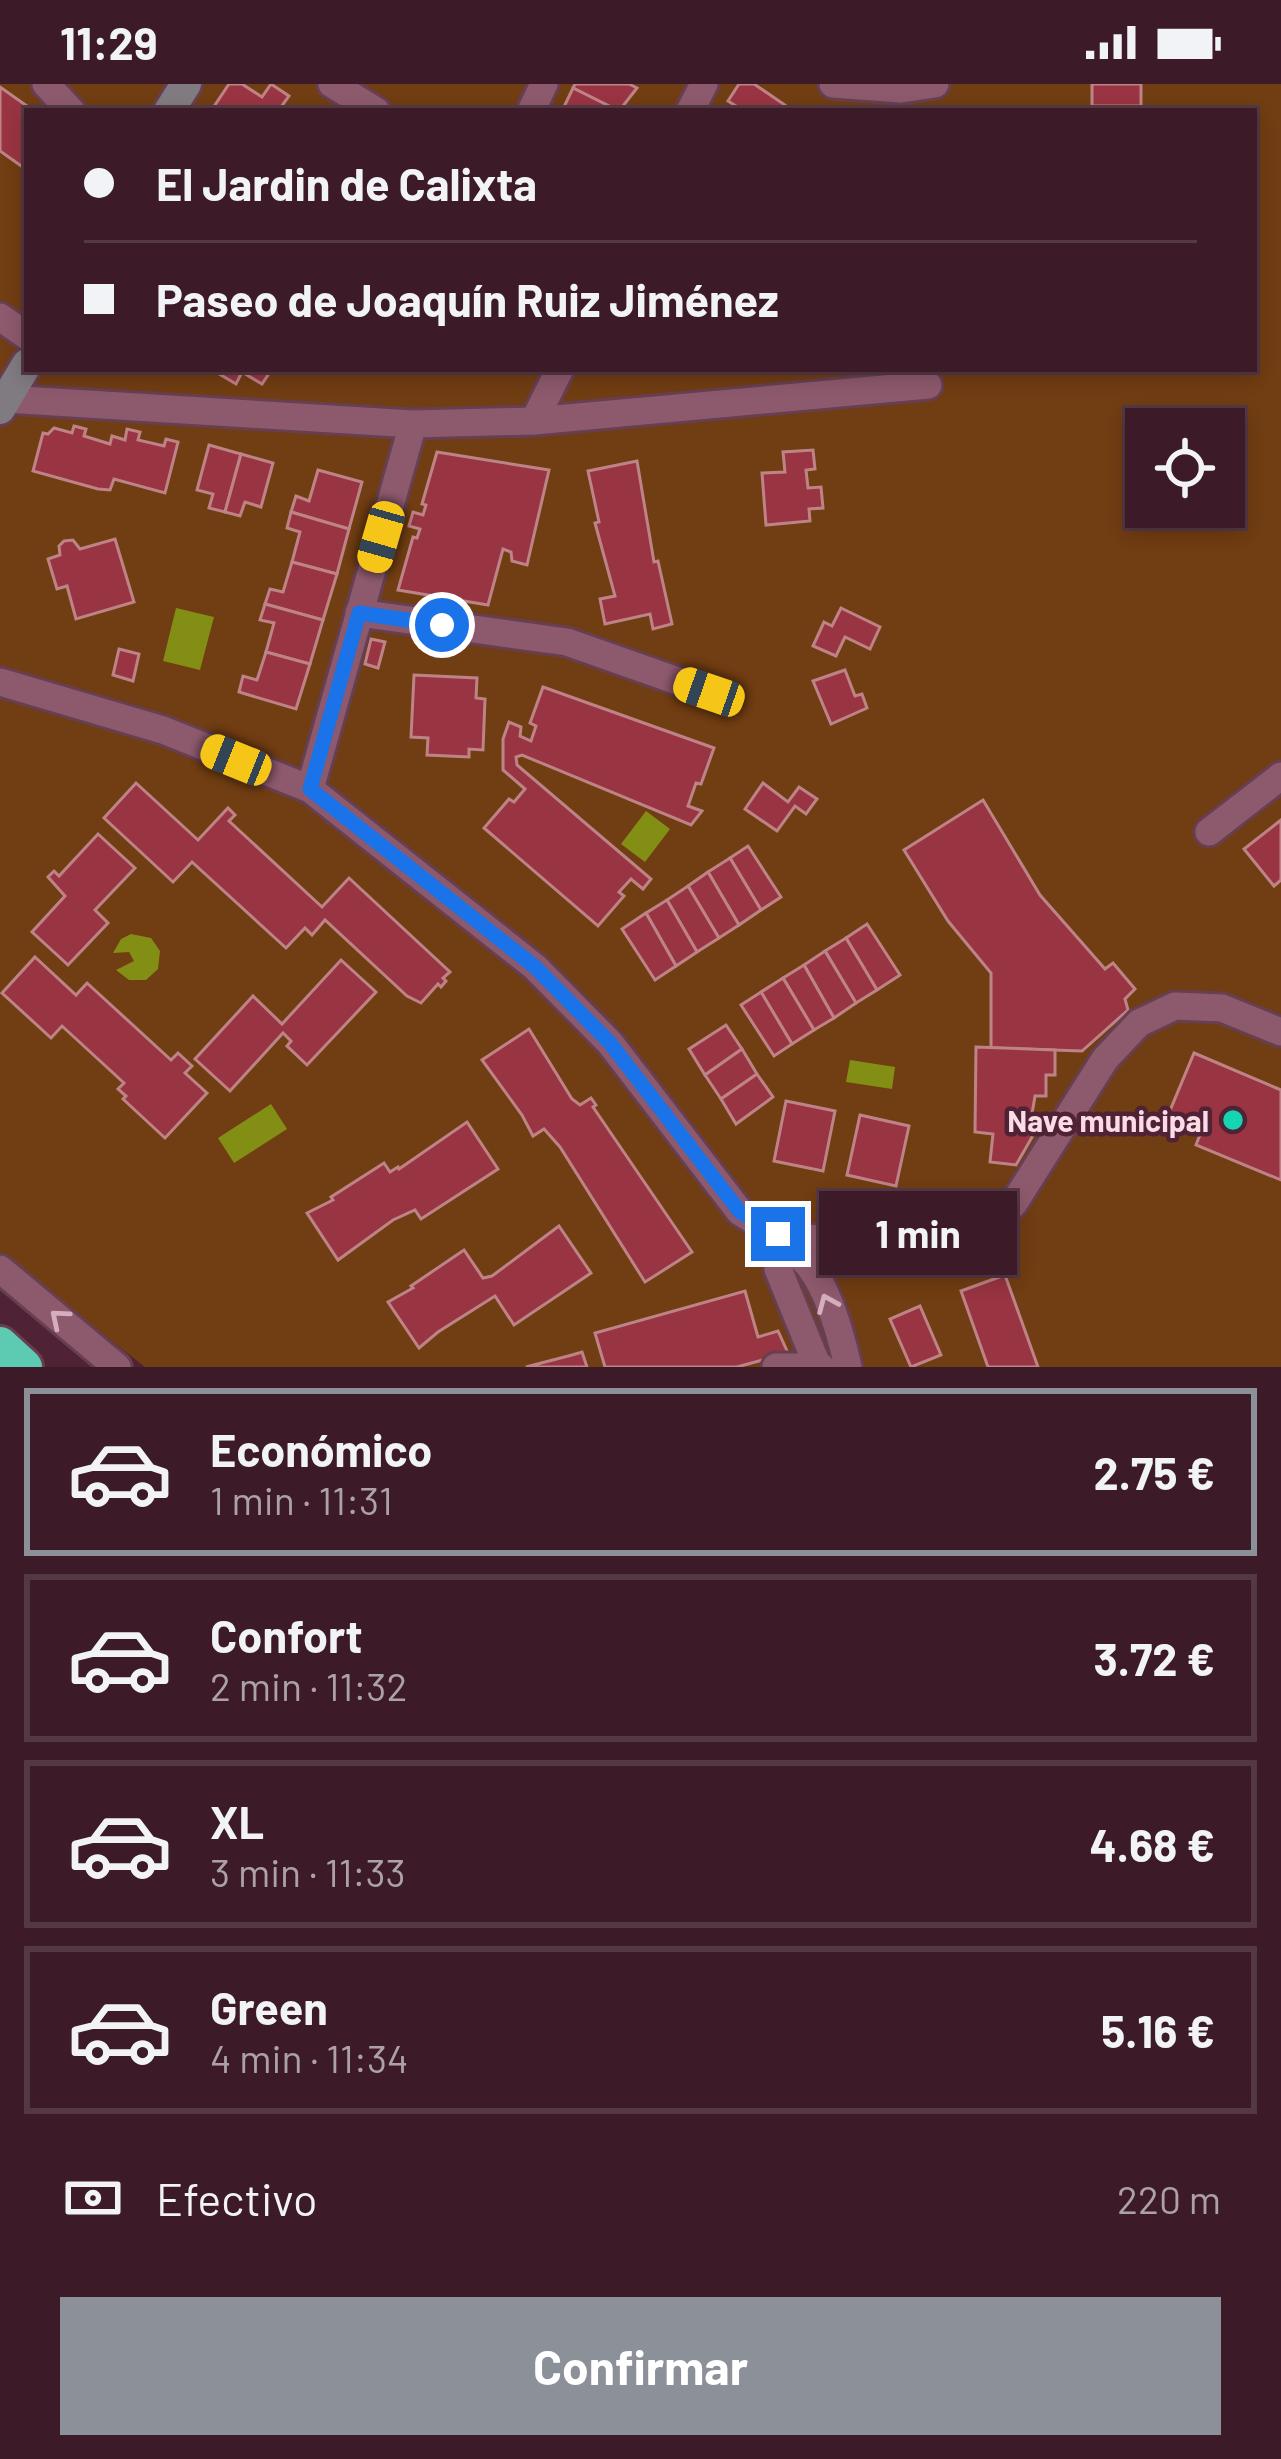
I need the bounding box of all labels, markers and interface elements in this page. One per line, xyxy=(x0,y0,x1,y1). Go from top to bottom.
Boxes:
text: 11:29 xyxy=(60,15,158,69)
text: El Jardin de Calixta xyxy=(156,156,537,210)
text: Paseo de Joaquín Ruiz Jiménez xyxy=(156,272,779,326)
map controls xyxy=(1125,408,1245,528)
button: locate xyxy=(1125,408,1245,528)
car xyxy=(354,497,408,577)
route start xyxy=(415,598,469,652)
car xyxy=(669,663,749,721)
car xyxy=(196,730,276,790)
place label: Nave municipal xyxy=(1007,1102,1209,1138)
marker: Nave municipal xyxy=(1220,1107,1246,1133)
callout: 1 min xyxy=(820,1192,1018,1276)
route end xyxy=(751,1207,805,1261)
text: 1 min xyxy=(875,1209,961,1256)
one-way arrow xyxy=(817,1293,841,1315)
one-way arrow xyxy=(51,1310,73,1332)
icon: car xyxy=(66,1418,174,1526)
text: Económico xyxy=(210,1422,432,1476)
text: 2.75 € xyxy=(1094,1445,1215,1499)
text: 1 min · 11:31 xyxy=(210,1476,393,1523)
icon: car xyxy=(66,1604,174,1712)
text: Confort xyxy=(210,1608,363,1662)
text: 3.72 € xyxy=(1093,1631,1215,1685)
text: 2 min · 11:32 xyxy=(210,1662,407,1709)
icon: car xyxy=(66,1790,174,1898)
text: XL xyxy=(210,1794,264,1848)
text: 4.68 € xyxy=(1090,1817,1215,1871)
text: 3 min · 11:33 xyxy=(210,1848,406,1895)
icon: car xyxy=(66,1976,174,2084)
text: Green xyxy=(210,1980,328,2034)
text: 5.16 € xyxy=(1101,2003,1215,2057)
text: 4 min · 11:34 xyxy=(210,2034,409,2081)
icon: cash xyxy=(60,2165,126,2231)
text: Efectivo xyxy=(156,2171,318,2225)
text: 220 m xyxy=(1117,2175,1221,2222)
button: Confirmar xyxy=(60,2297,1221,2435)

